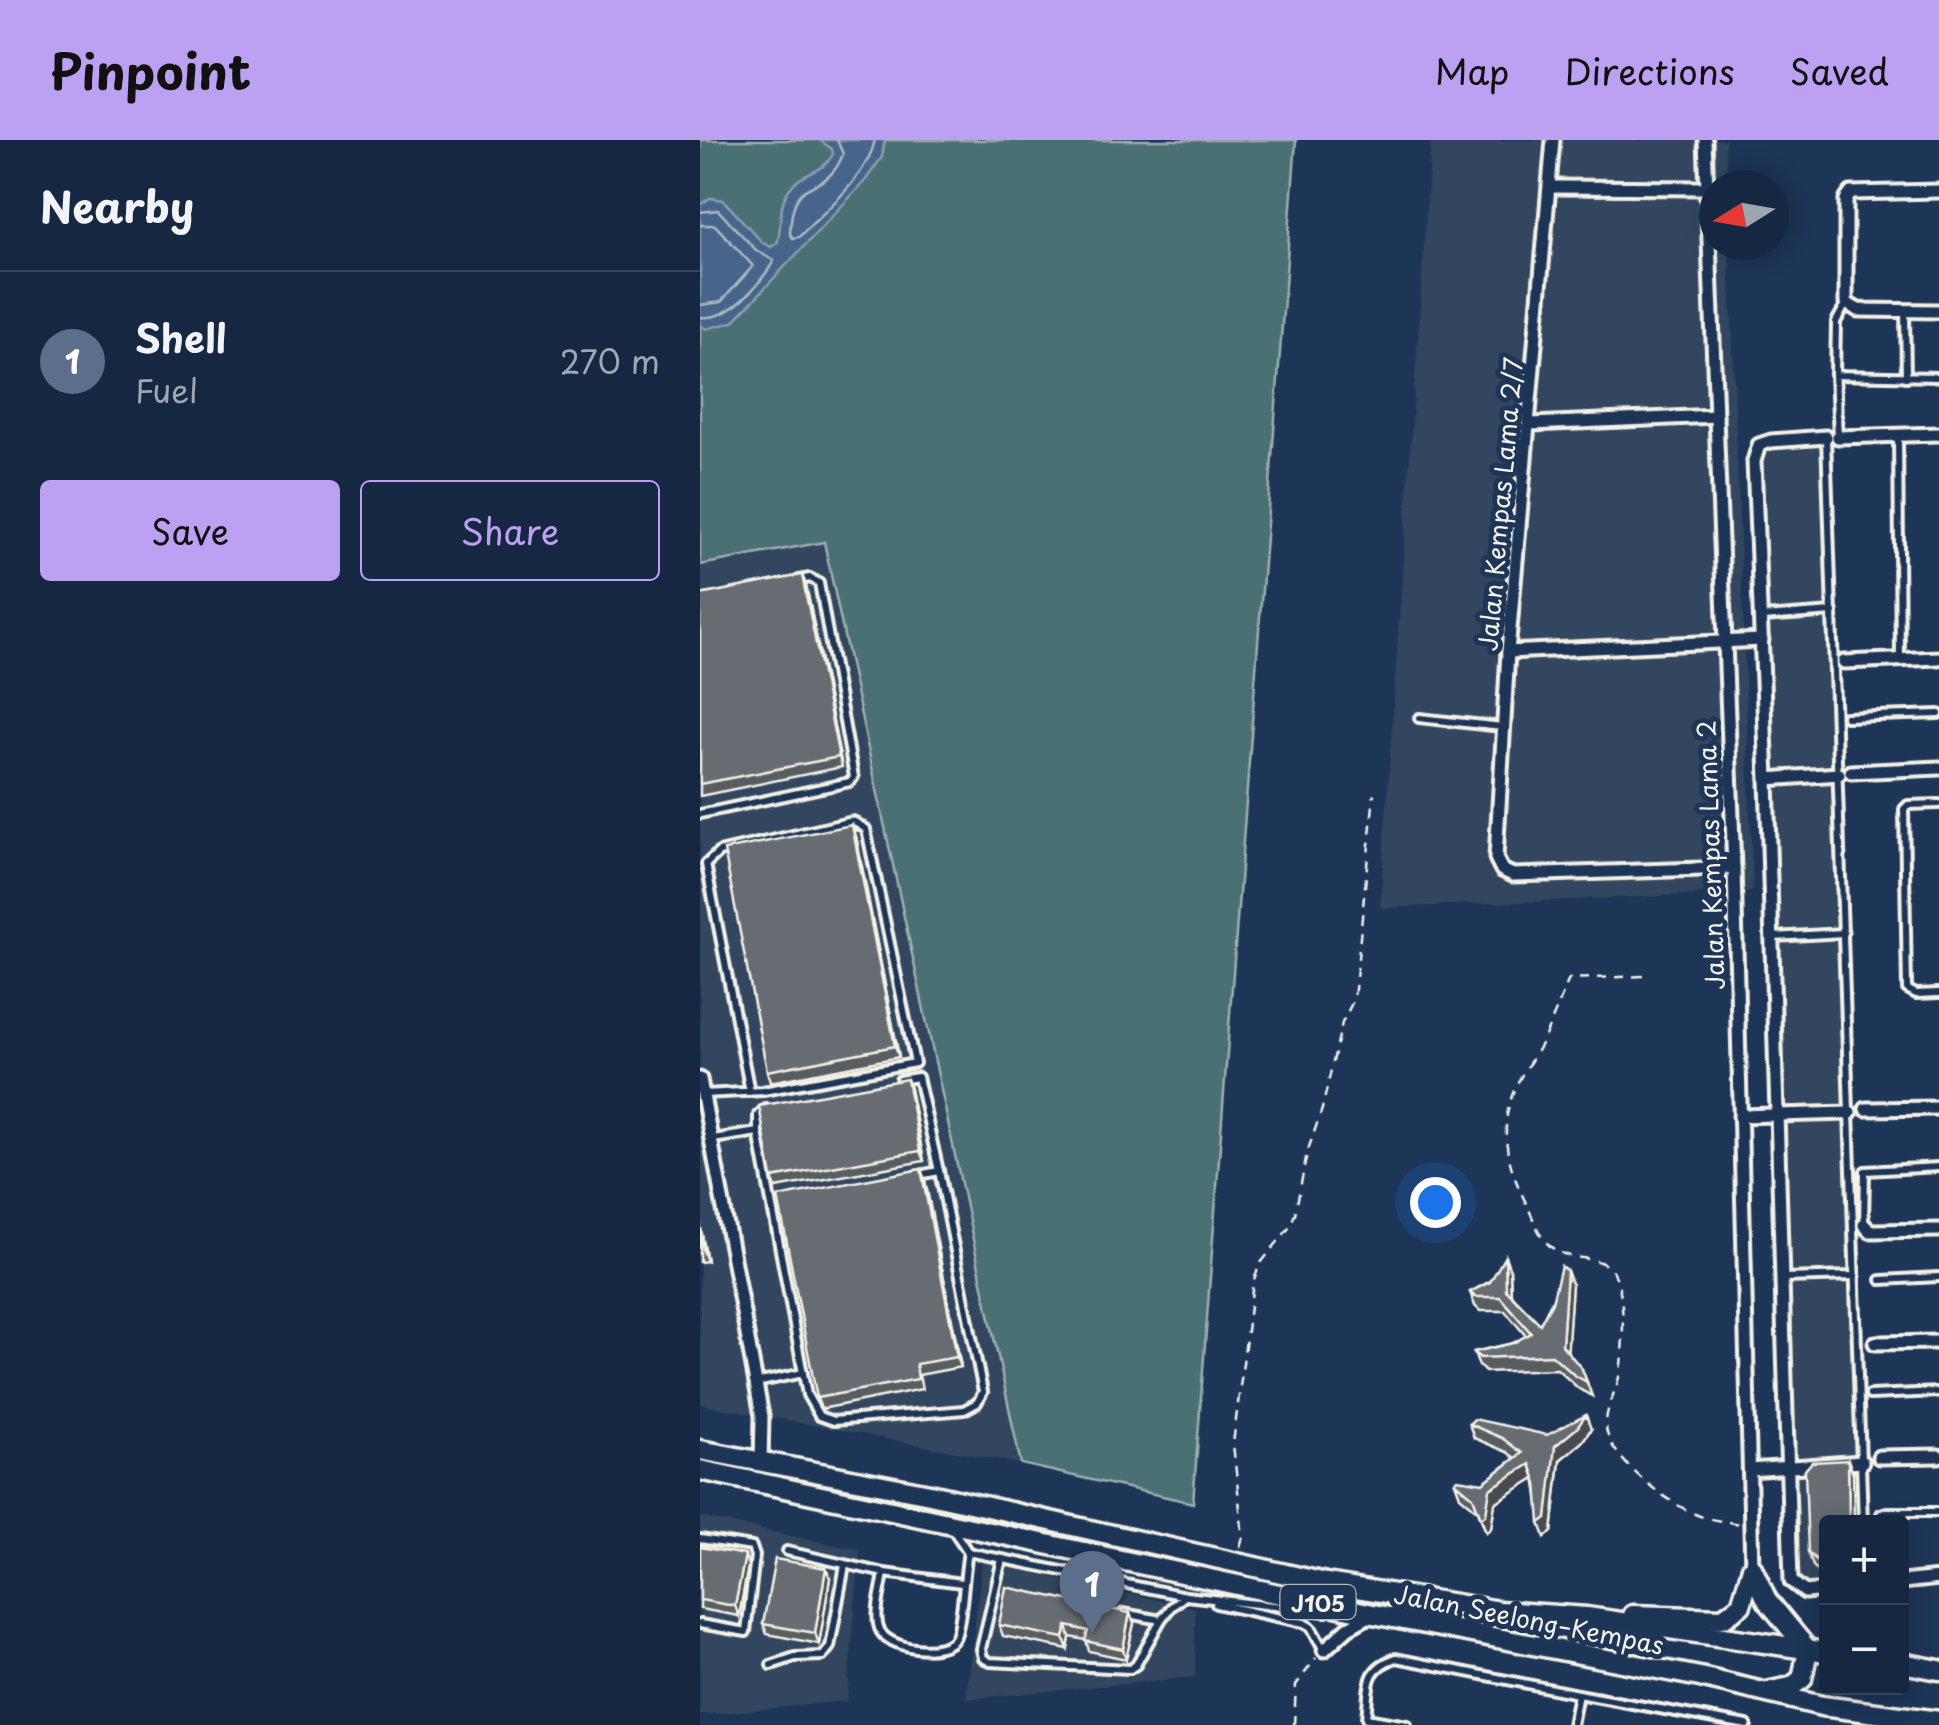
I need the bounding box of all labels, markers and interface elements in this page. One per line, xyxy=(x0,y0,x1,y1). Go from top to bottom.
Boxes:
text: Pinpoint xyxy=(50,34,251,106)
text: Map xyxy=(1435,44,1509,97)
text: Directions xyxy=(1564,44,1735,97)
text: Saved xyxy=(1790,44,1889,97)
north arrow xyxy=(1699,170,1789,260)
text: Nearby xyxy=(40,174,194,237)
text: Shell xyxy=(135,309,226,366)
text: 1 xyxy=(65,337,80,385)
text: 270 m xyxy=(560,337,660,385)
street label: Jalan Kempas Lama 2/7 xyxy=(1468,355,1532,653)
text: Fuel xyxy=(135,366,198,414)
button: Save xyxy=(40,480,340,581)
button: Share xyxy=(360,480,660,581)
street label: Jalan Kempas Lama 2 xyxy=(1686,720,1734,990)
your location xyxy=(1410,1177,1461,1228)
map controls xyxy=(1819,1515,1909,1695)
button: + xyxy=(1819,1515,1909,1605)
pin: 1 xyxy=(1060,1550,1124,1633)
street label: Jalan Seelong–Kempas xyxy=(1391,1574,1667,1664)
road number: J105 xyxy=(1280,1585,1356,1619)
button: − xyxy=(1819,1605,1909,1695)

